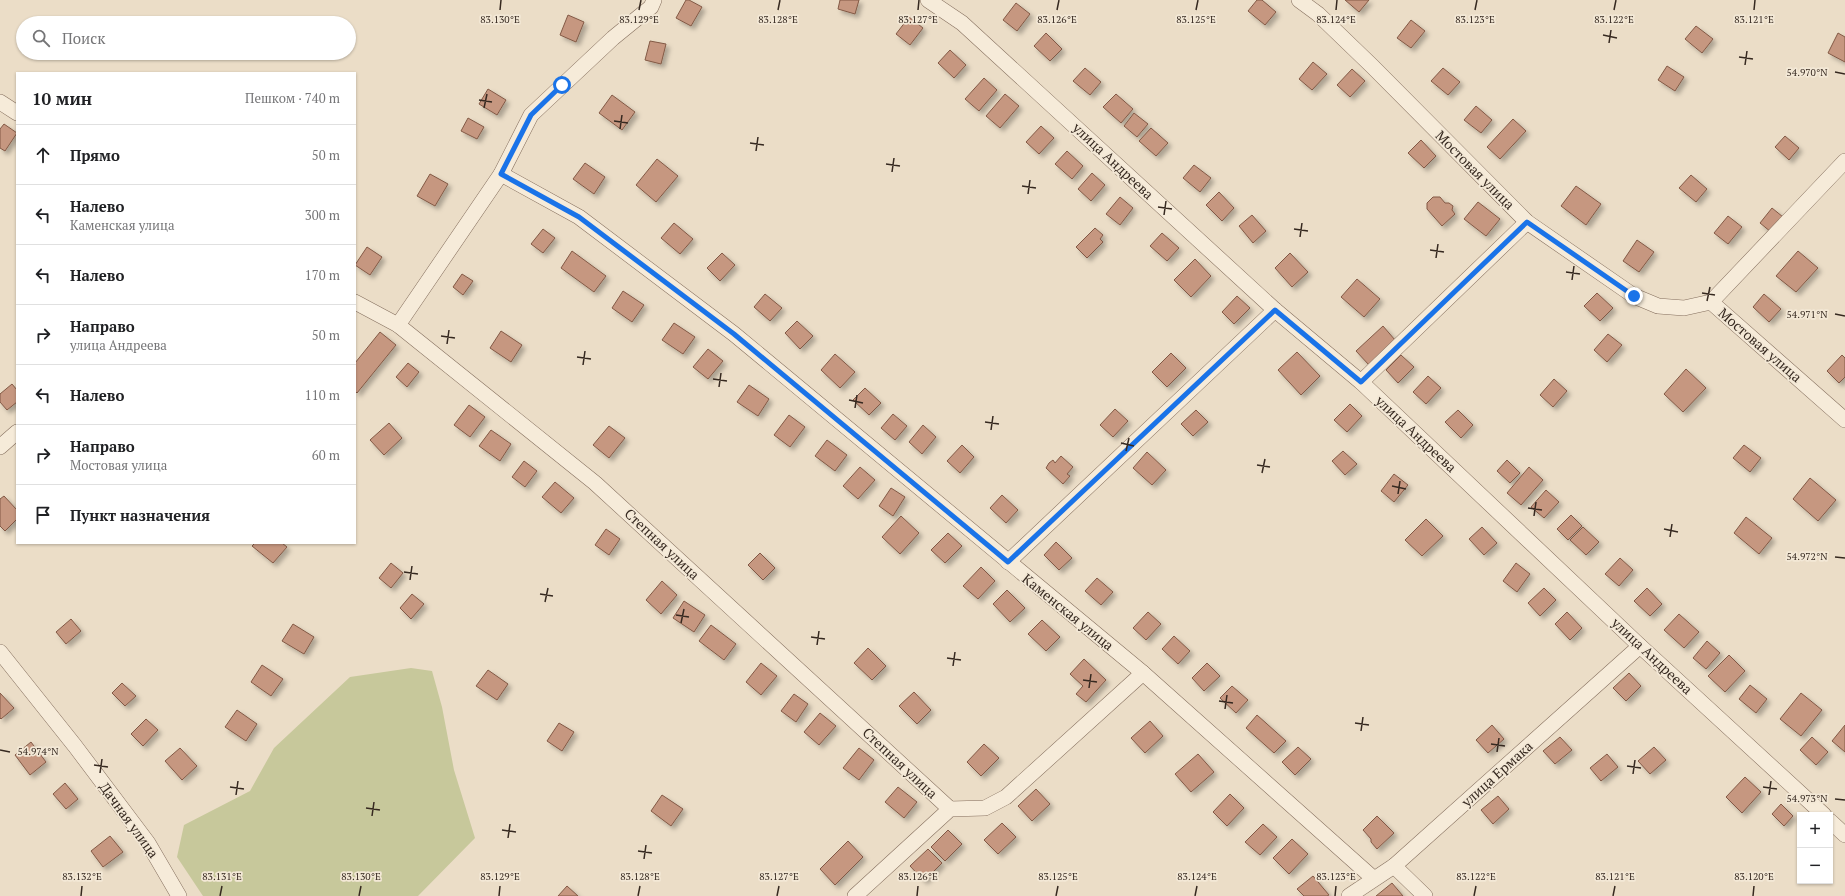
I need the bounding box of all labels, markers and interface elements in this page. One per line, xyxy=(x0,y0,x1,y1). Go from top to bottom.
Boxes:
text: 83.130°E xyxy=(480,13,520,26)
text: 83.129°E xyxy=(619,13,659,26)
text: 83.128°E xyxy=(758,13,798,26)
text: 83.127°E xyxy=(898,13,938,26)
text: 83.126°E xyxy=(1037,13,1077,26)
text: 83.125°E xyxy=(1176,13,1216,26)
text: 83.124°E xyxy=(1316,13,1356,26)
text: 83.123°E xyxy=(1455,13,1495,26)
text: 83.122°E xyxy=(1594,13,1634,26)
text: 83.121°E xyxy=(1734,13,1774,26)
search box xyxy=(16,16,356,60)
icon: search xyxy=(30,27,52,49)
text: Поиск xyxy=(62,28,105,48)
text: 54.970°N xyxy=(1787,66,1828,79)
route start xyxy=(553,76,571,94)
text: 10 мин xyxy=(32,87,92,110)
text: Пешком · 740 m xyxy=(245,89,340,107)
street label: улица Андреева xyxy=(1068,117,1158,203)
street label: Мостовая улица xyxy=(1432,126,1519,213)
icon: ahead xyxy=(32,144,54,166)
text: Прямо xyxy=(70,145,120,165)
text: 50 m xyxy=(312,146,340,164)
text: Налево xyxy=(70,196,124,216)
icon: left xyxy=(32,204,54,226)
text: 300 m xyxy=(305,206,340,224)
text: Каменская улица xyxy=(70,216,175,234)
icon: left xyxy=(32,264,54,286)
text: Налево xyxy=(70,265,124,285)
text: 170 m xyxy=(305,266,340,284)
route end xyxy=(1625,287,1643,305)
street label: Мостовая улица xyxy=(1715,303,1806,386)
text: 54.971°N xyxy=(1787,308,1828,321)
text: Направо xyxy=(70,316,135,336)
icon: right xyxy=(32,324,54,346)
text: 50 m xyxy=(312,326,340,344)
text: улица Андреева xyxy=(70,336,167,354)
icon: left xyxy=(32,384,54,406)
text: Налево xyxy=(70,385,124,405)
text: 110 m xyxy=(305,386,340,404)
street label: улица Андреева xyxy=(1371,390,1461,476)
text: Направо xyxy=(70,436,135,456)
icon: right xyxy=(32,444,54,466)
text: 60 m xyxy=(312,446,340,464)
text: Мостовая улица xyxy=(70,456,167,474)
icon: arrive xyxy=(32,504,54,526)
street label: Степная улица xyxy=(621,504,704,583)
text: Пункт назначения xyxy=(70,505,210,525)
text: 54.972°N xyxy=(1787,550,1828,563)
street label: Каменская улица xyxy=(1019,569,1118,654)
street label: улица Андреева xyxy=(1607,612,1697,698)
street label: Степная улица xyxy=(859,723,942,802)
street label: улица Ермака xyxy=(1456,736,1536,811)
text: 54.974°N xyxy=(18,745,59,758)
street label: Дачная улица xyxy=(95,778,163,862)
text: 54.973°N xyxy=(1787,792,1828,805)
map controls xyxy=(1797,812,1833,884)
button: + xyxy=(1797,812,1833,848)
button: − xyxy=(1797,848,1833,884)
text: 83.132°E xyxy=(62,870,102,883)
text: 83.131°E xyxy=(202,870,242,883)
text: 83.130°E xyxy=(341,870,381,883)
text: 83.129°E xyxy=(480,870,520,883)
text: 83.128°E xyxy=(620,870,660,883)
text: 83.127°E xyxy=(759,870,799,883)
text: 83.126°E xyxy=(898,870,938,883)
text: 83.125°E xyxy=(1038,870,1078,883)
text: 83.124°E xyxy=(1177,870,1217,883)
text: 83.123°E xyxy=(1316,870,1356,883)
text: 83.122°E xyxy=(1456,870,1496,883)
text: 83.121°E xyxy=(1595,870,1635,883)
text: 83.120°E xyxy=(1734,870,1774,883)

